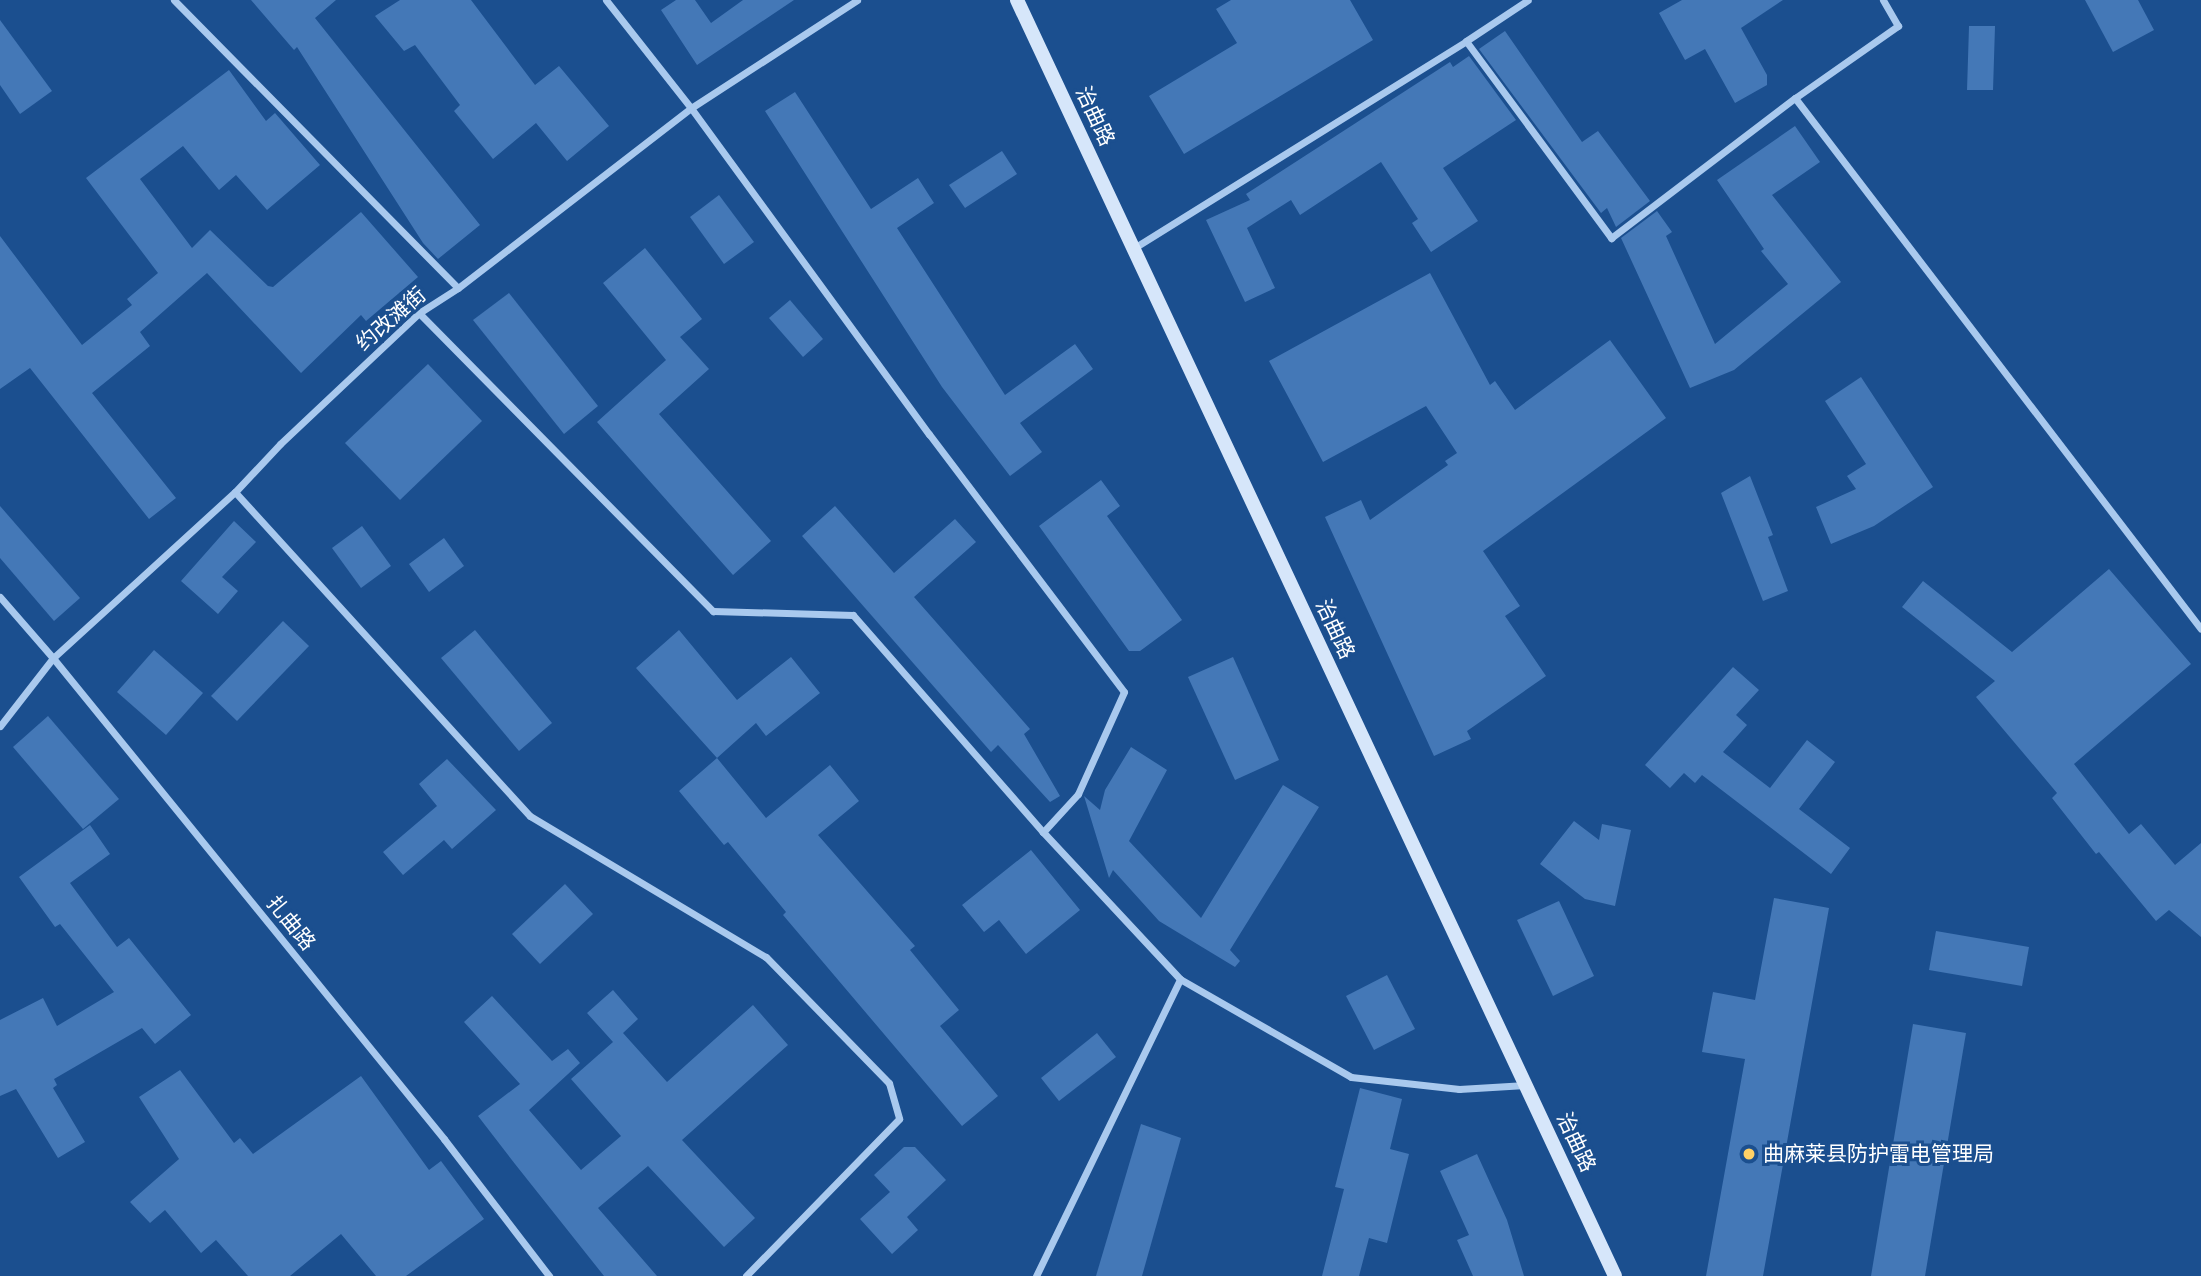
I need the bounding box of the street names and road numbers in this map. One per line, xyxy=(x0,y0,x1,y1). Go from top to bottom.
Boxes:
street label: 治曲路 xyxy=(1070,82,1120,150)
street label: 约改滩街 xyxy=(351,282,431,356)
street label: 治曲路 xyxy=(1310,595,1360,663)
street label: 扎曲路 xyxy=(261,891,321,955)
street label: 治曲路 xyxy=(1551,1108,1601,1176)

